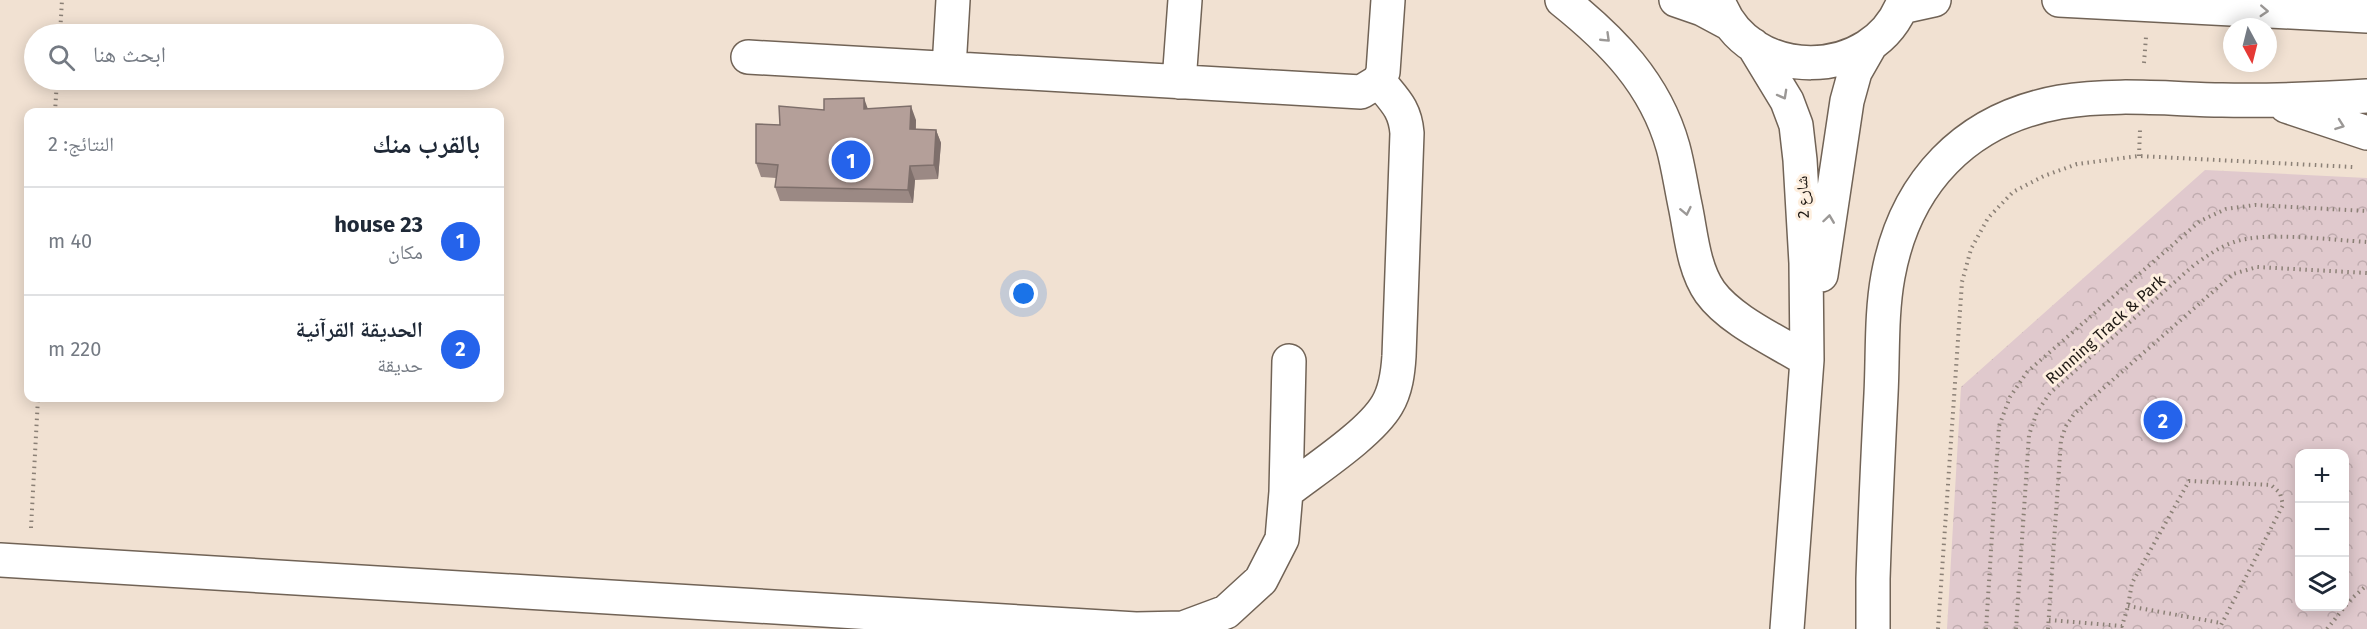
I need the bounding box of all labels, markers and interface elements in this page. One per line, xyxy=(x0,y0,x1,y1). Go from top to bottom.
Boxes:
one-way arrow xyxy=(2260,5,2269,18)
north arrow xyxy=(2223,18,2277,72)
search box xyxy=(24,24,504,90)
one-way arrow xyxy=(1599,31,1610,42)
icon: search xyxy=(45,41,78,74)
text: ابحث هنا xyxy=(93,41,166,68)
one-way arrow xyxy=(1776,89,1787,99)
one-way arrow xyxy=(2334,118,2344,131)
text: بالقرب منك xyxy=(372,129,480,160)
text: النتائج: 2 xyxy=(48,132,114,156)
pin: 1 xyxy=(832,138,870,182)
street label: شارع 2 xyxy=(1792,175,1814,219)
one-way arrow xyxy=(1679,206,1692,216)
text: house 23 xyxy=(334,211,423,238)
one-way arrow xyxy=(1822,214,1835,224)
text: 40 m xyxy=(48,229,92,253)
text: 1 xyxy=(456,229,465,253)
text: مكان xyxy=(388,240,423,264)
street label: Running Track & Park xyxy=(2042,270,2169,388)
your location xyxy=(1009,279,1038,308)
text: الحديقة القرآنية xyxy=(296,316,423,343)
text: 220 m xyxy=(48,337,101,361)
text: 2 xyxy=(455,337,466,361)
text: حديقة xyxy=(377,353,423,377)
pin: 2 xyxy=(2144,398,2182,442)
map controls xyxy=(2295,449,2349,611)
button: + xyxy=(2295,449,2349,503)
button: − xyxy=(2295,503,2349,557)
button: layers xyxy=(2295,557,2349,611)

